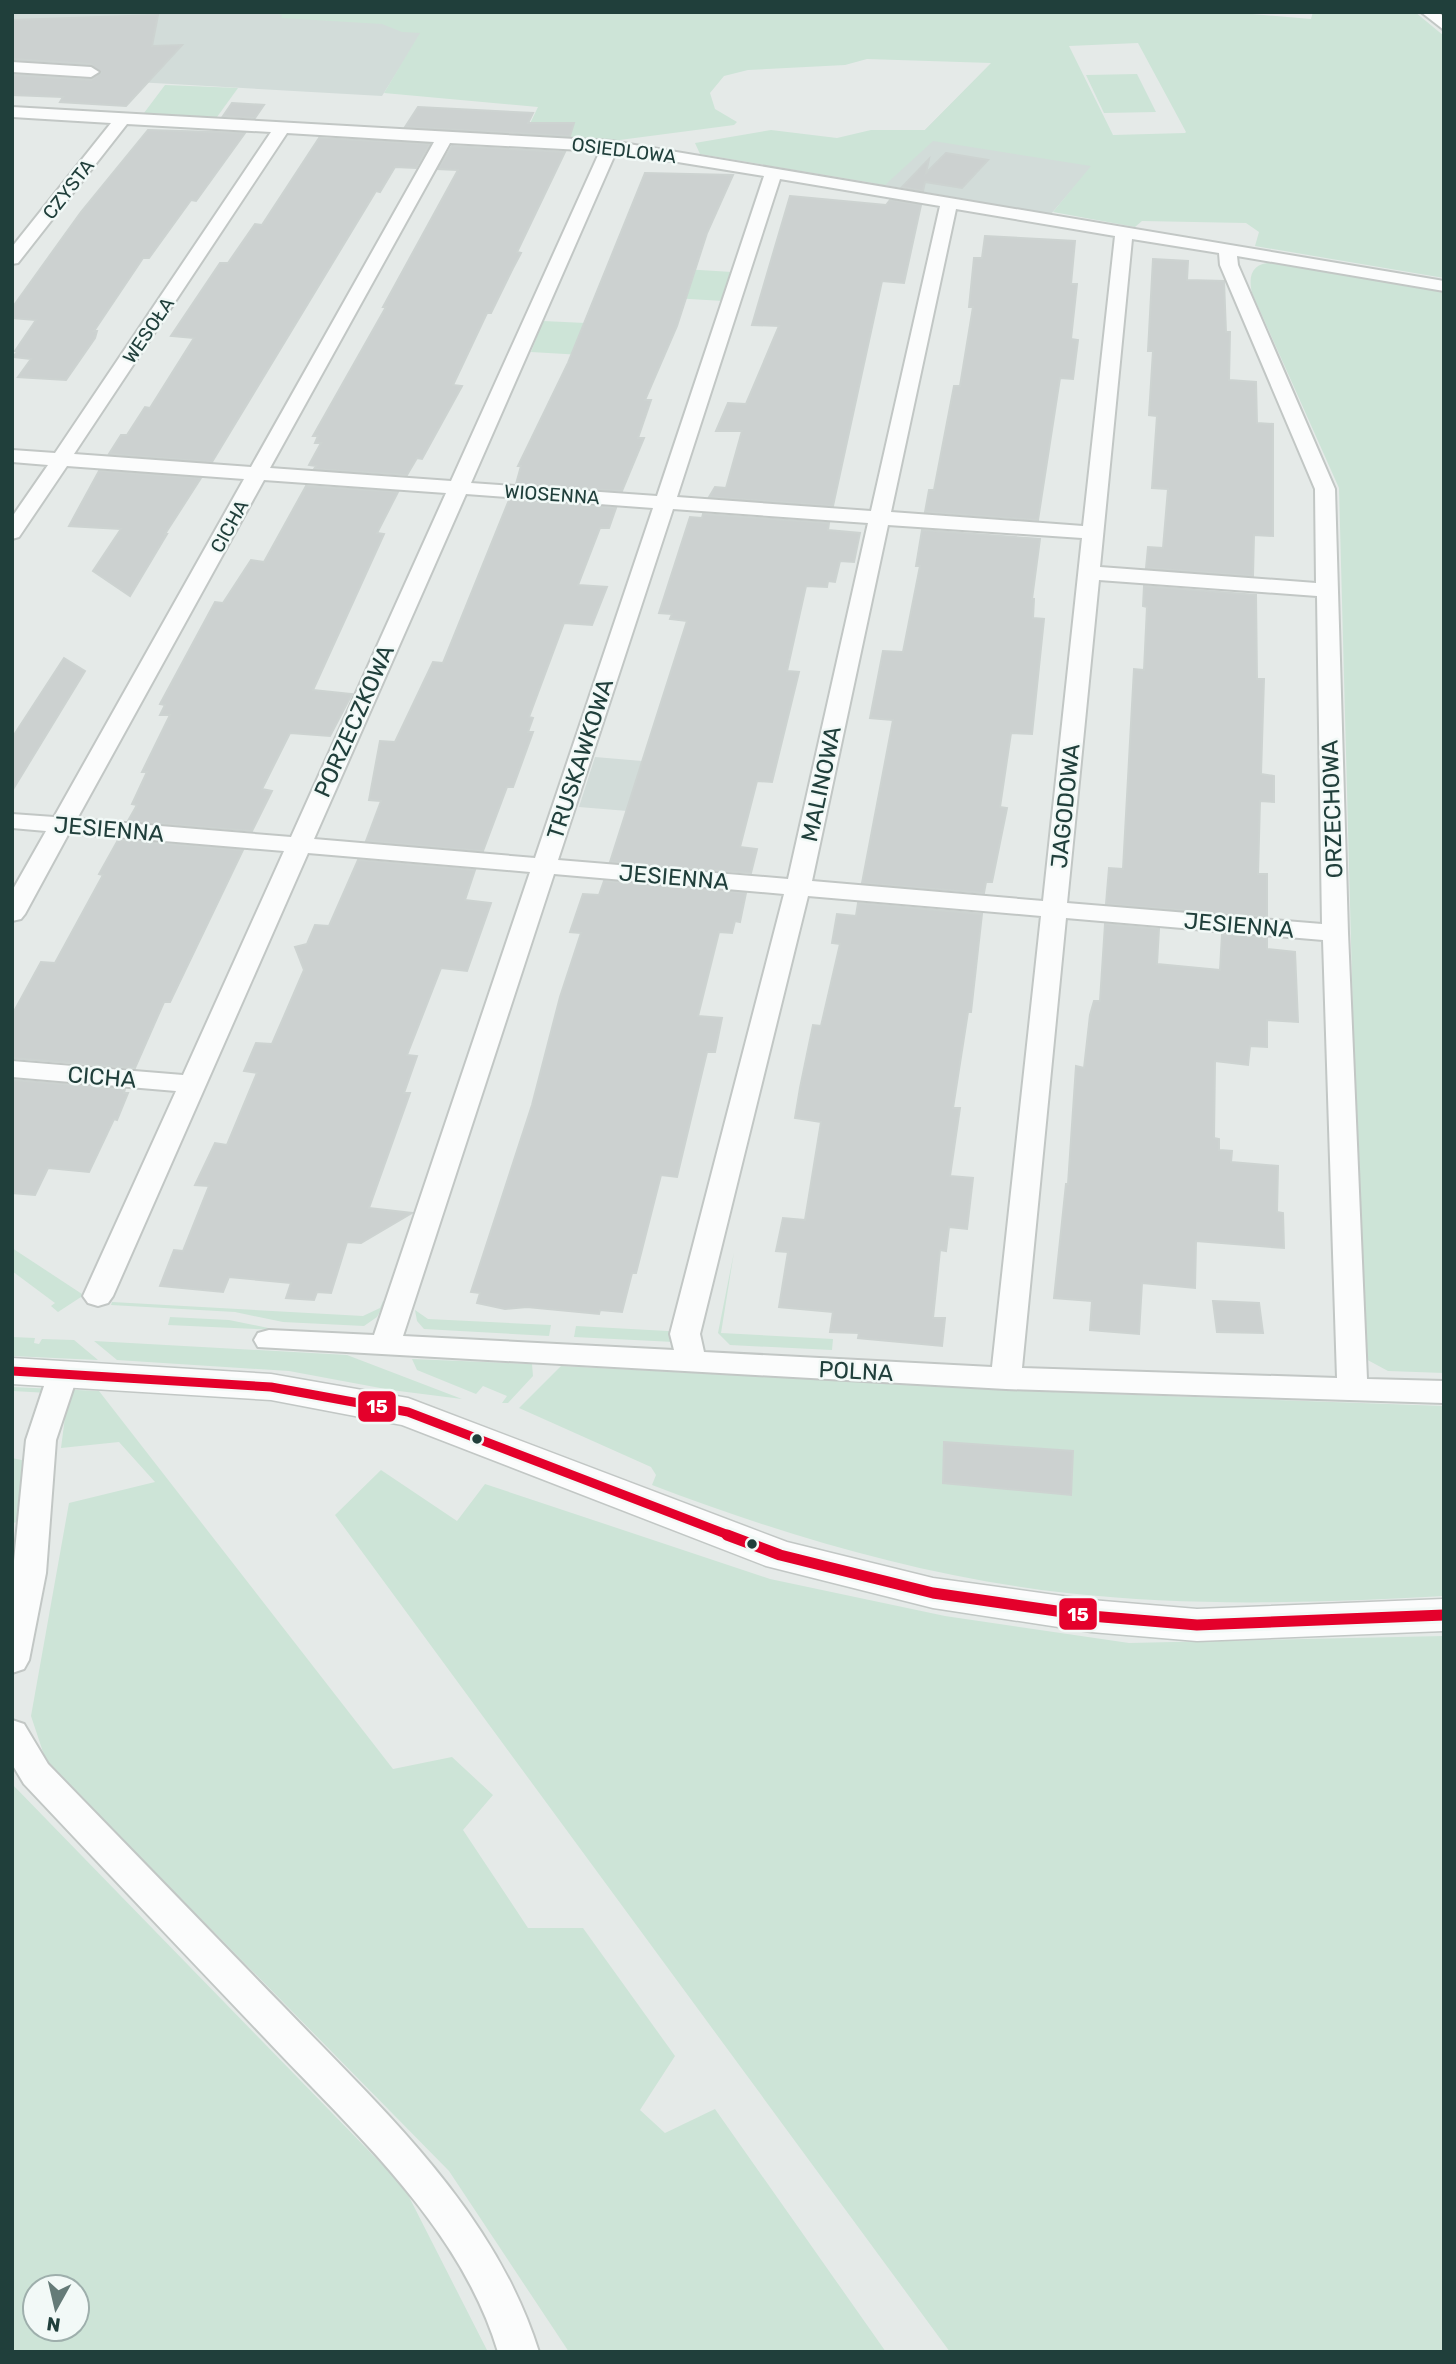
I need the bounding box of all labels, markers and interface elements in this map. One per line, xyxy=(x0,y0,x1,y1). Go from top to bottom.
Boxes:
street label: OSIEDLOWA xyxy=(570,133,678,168)
street label: CZYSTA xyxy=(38,154,99,224)
street label: WESOŁA xyxy=(118,293,179,368)
street label: WIOSENNA xyxy=(503,480,601,509)
street label: CICHA xyxy=(206,496,253,557)
street label: PORZECZKOWA xyxy=(308,641,400,801)
street label: TRUSKAWKOWA xyxy=(541,675,619,843)
street label: MALINOWA xyxy=(795,724,847,844)
street label: ORZECHOWA xyxy=(1316,739,1348,879)
street label: JAGODOWA xyxy=(1045,742,1085,870)
street label: JESIENNA xyxy=(53,810,165,848)
street label: JESIENNA xyxy=(618,858,730,896)
street label: JESIENNA xyxy=(1183,906,1295,944)
street label: CICHA xyxy=(67,1060,137,1094)
street label: POLNA xyxy=(818,1355,894,1387)
line badge: 15 xyxy=(357,1390,397,1423)
text: 15 xyxy=(366,1395,388,1418)
unlabelled marker xyxy=(470,1432,484,1446)
unlabelled marker xyxy=(745,1537,759,1551)
line badge: 15 xyxy=(1058,1597,1098,1631)
text: 15 xyxy=(1067,1603,1089,1626)
north arrow xyxy=(21,2273,91,2343)
text: N xyxy=(45,2312,62,2337)

